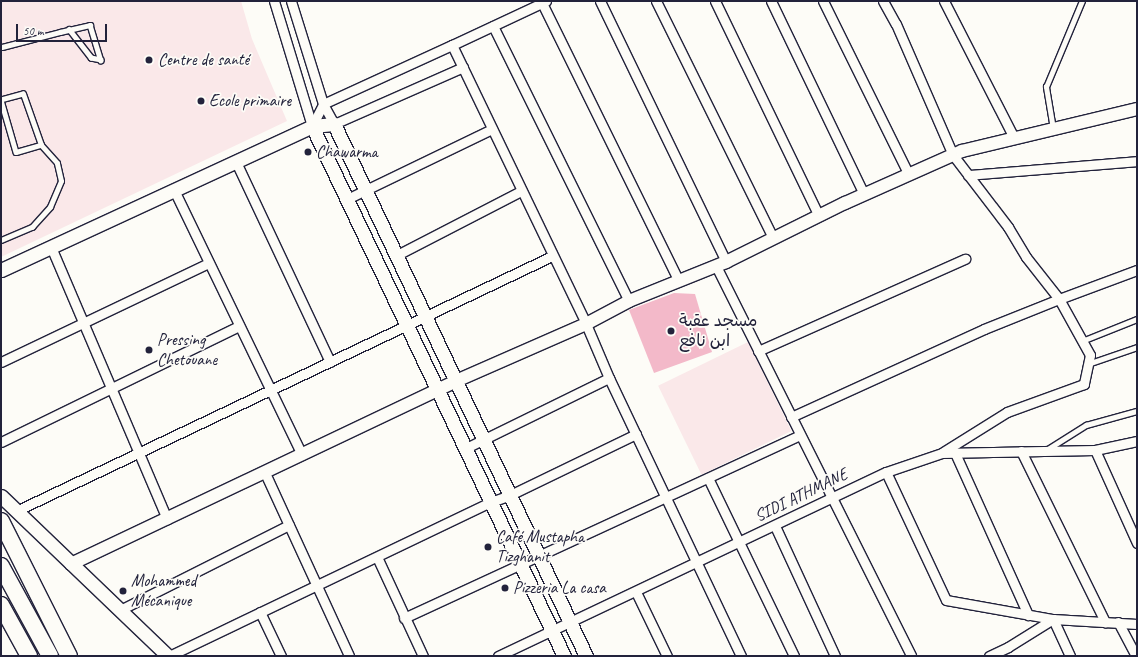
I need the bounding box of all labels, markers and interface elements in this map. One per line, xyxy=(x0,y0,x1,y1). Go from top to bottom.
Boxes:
scale bar xyxy=(18,16,109,42)
text: 50 m xyxy=(23,23,43,39)
place label: Centre de santé xyxy=(158,50,249,70)
marker: Centre de santé xyxy=(143,54,155,66)
place label: Ecole primaire xyxy=(209,91,289,111)
marker: Ecole primaire xyxy=(196,96,206,106)
place label: Chawarma xyxy=(316,142,378,162)
marker: Chawarma xyxy=(303,147,313,157)
place label: مسجد عقبة ابن نافع xyxy=(679,311,757,351)
marker: مسجد عقبة ابن نافع xyxy=(666,326,676,336)
place label: Pressing Chetouane xyxy=(157,330,217,370)
marker: Pressing Chetouane xyxy=(144,345,154,355)
street label: SIDI ATHMANE xyxy=(751,464,851,526)
place label: Café Mustapha Tizghanit xyxy=(496,527,584,567)
marker: Café Mustapha Tizghanit xyxy=(483,542,493,552)
place label: Mohammed Mécanique xyxy=(131,571,196,611)
place label: Pizzeria La casa xyxy=(513,578,606,598)
marker: Pizzeria La casa xyxy=(500,583,510,593)
marker: Mohammed Mécanique xyxy=(118,586,128,596)

